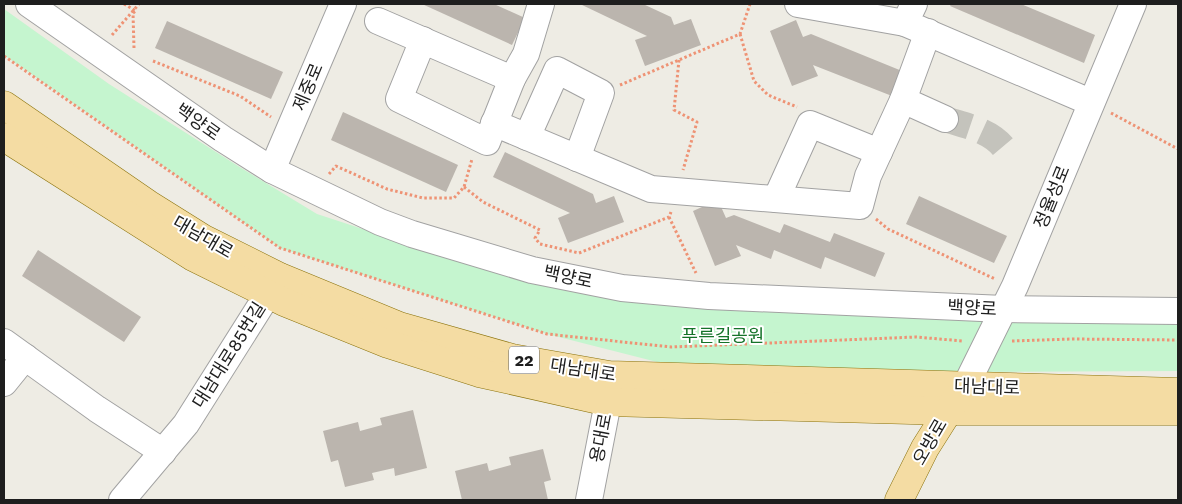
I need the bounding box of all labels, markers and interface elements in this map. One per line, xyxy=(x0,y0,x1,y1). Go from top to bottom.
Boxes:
street label: 제중로 xyxy=(288,60,327,114)
street label: 백양로 xyxy=(172,99,225,144)
street label: 정율성로 xyxy=(1029,162,1074,231)
street label: 대남대로 xyxy=(169,211,237,262)
street label: 백양로 xyxy=(542,261,595,292)
street label: 백양로 xyxy=(947,296,997,319)
street label: 대남대로85번길 xyxy=(188,298,270,412)
park label: 푸른길공원 xyxy=(682,325,764,346)
road number: 22 xyxy=(509,346,539,374)
street label: 대남대로 xyxy=(549,354,617,385)
street label: 대남대로 xyxy=(954,375,1020,398)
street label: 용대로 xyxy=(585,412,616,464)
street label: 오방로 xyxy=(908,415,951,469)

